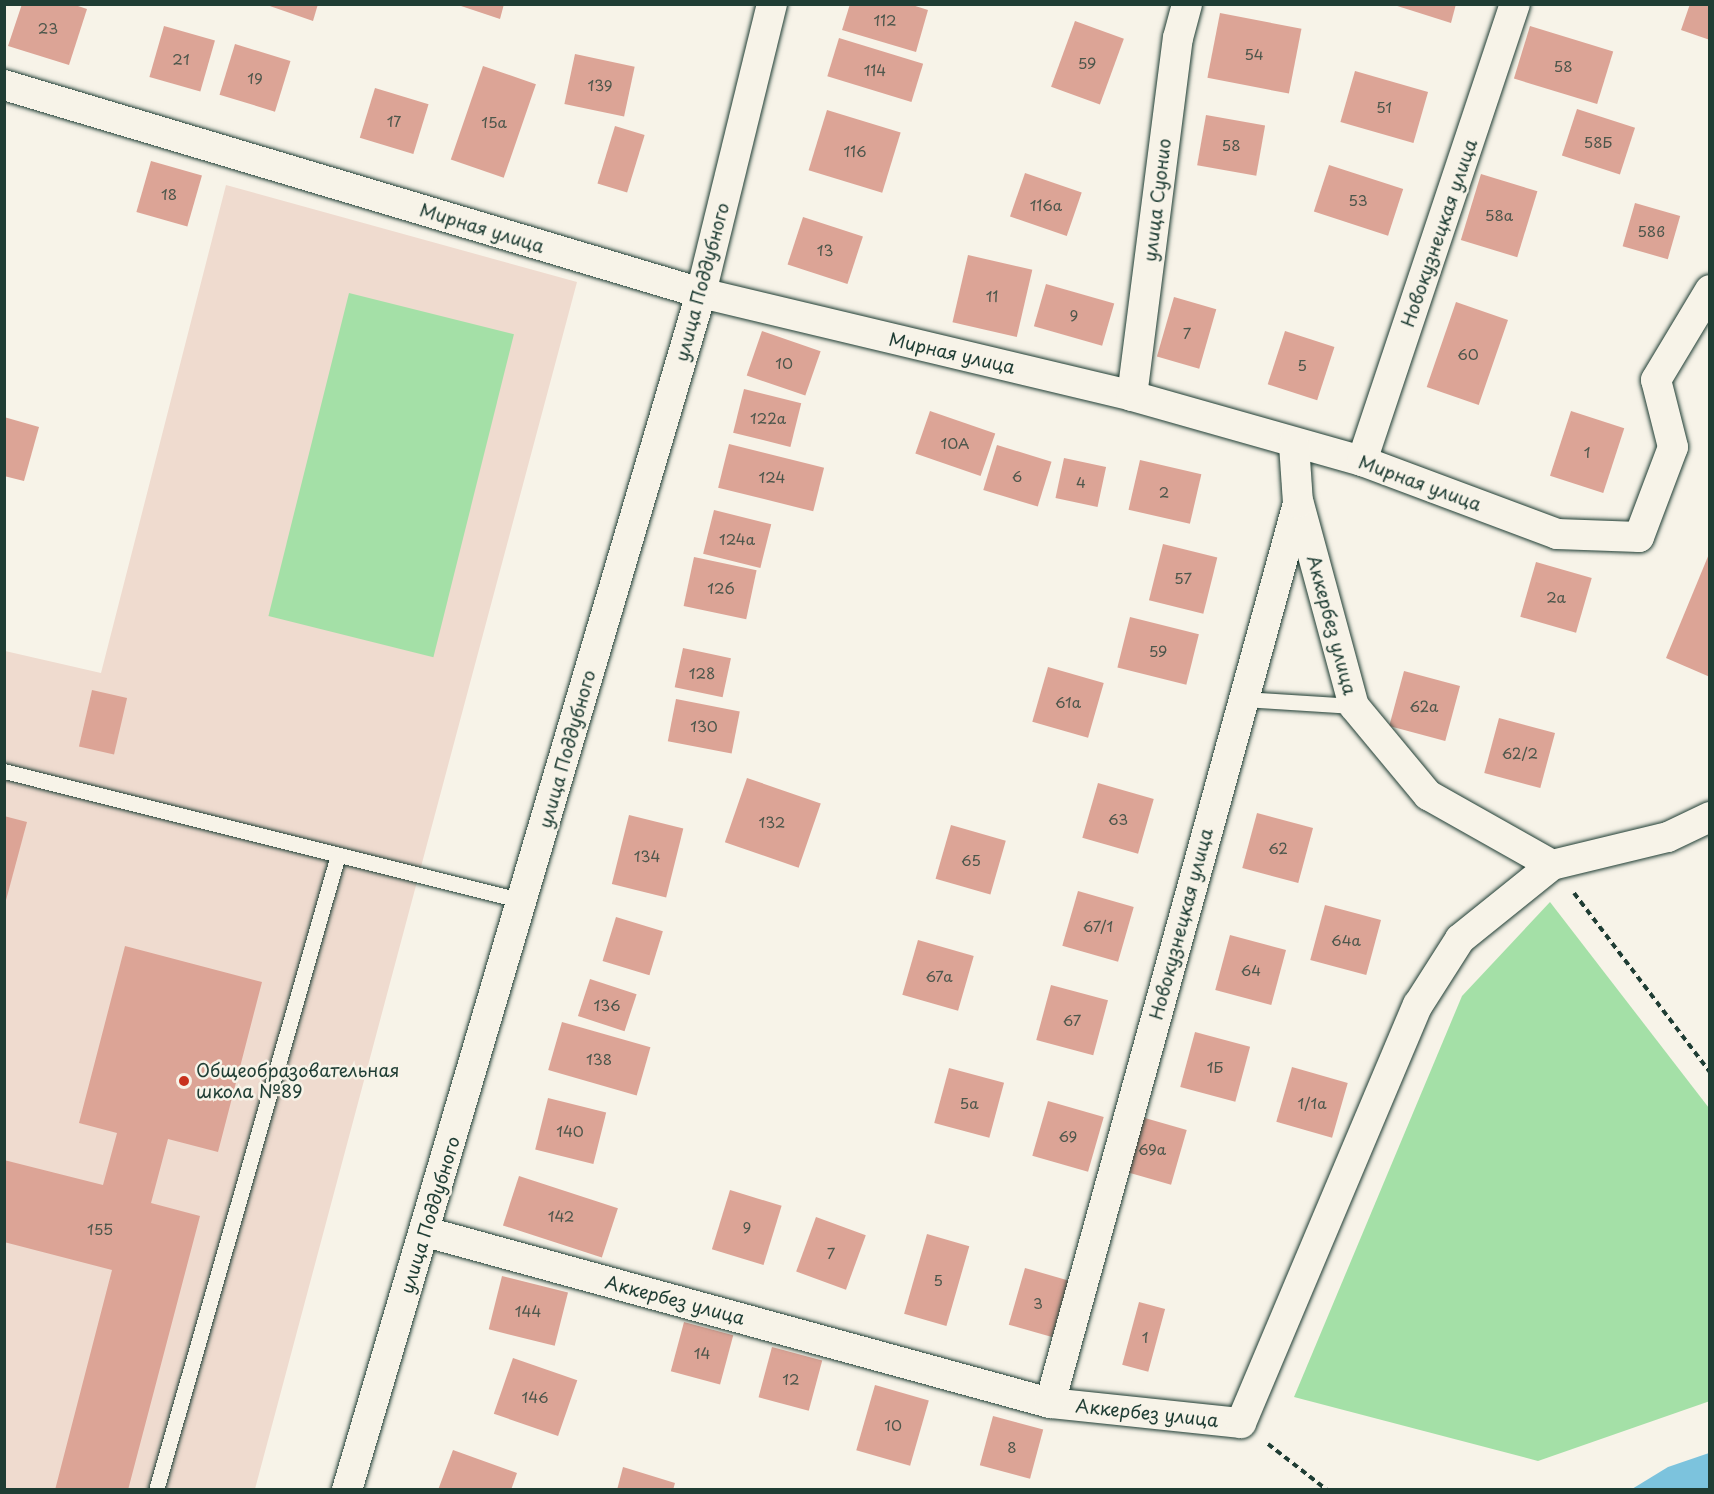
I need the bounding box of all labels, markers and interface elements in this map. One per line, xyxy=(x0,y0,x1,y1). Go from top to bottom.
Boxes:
house number: 112 xyxy=(873,11,897,29)
house number: 23 xyxy=(38,19,58,37)
house number: 54 xyxy=(1244,45,1264,63)
house number: 21 xyxy=(172,50,190,68)
house number: 59 xyxy=(1078,54,1096,72)
house number: 58 xyxy=(1553,57,1573,75)
house number: 114 xyxy=(864,61,886,79)
house number: 19 xyxy=(247,69,263,87)
house number: 139 xyxy=(587,76,613,94)
house number: 51 xyxy=(1376,98,1392,116)
house number: 17 xyxy=(387,112,401,130)
house number: 15а xyxy=(481,113,507,131)
house number: 58Б xyxy=(1584,133,1612,151)
house number: 58 xyxy=(1221,136,1241,154)
street label: Новокузнецкая улица xyxy=(1397,136,1481,330)
street label: улица Суонио xyxy=(1139,137,1175,263)
house number: 116 xyxy=(843,142,867,160)
house number: 18 xyxy=(161,185,177,203)
house number: 53 xyxy=(1348,191,1368,209)
house number: 116а xyxy=(1030,196,1062,214)
street label: Мирная улица xyxy=(417,199,547,257)
street label: улица Поддубного xyxy=(670,200,734,364)
house number: 58а xyxy=(1485,206,1513,224)
house number: 58в xyxy=(1637,222,1665,240)
house number: 13 xyxy=(817,241,833,259)
house number: 11 xyxy=(986,287,998,305)
house number: 9 xyxy=(1070,306,1078,324)
house number: 7 xyxy=(1183,324,1191,342)
street label: Мирная улица xyxy=(886,328,1018,378)
house number: 60 xyxy=(1457,345,1479,363)
house number: 10 xyxy=(775,354,793,372)
house number: 5 xyxy=(1297,356,1307,374)
house number: 122а xyxy=(750,409,786,427)
house number: 10А xyxy=(940,434,970,452)
house number: 1 xyxy=(1584,443,1590,461)
street label: Мирная улица xyxy=(1355,451,1485,515)
house number: 6 xyxy=(1012,467,1022,485)
house number: 124 xyxy=(759,468,785,486)
house number: 4 xyxy=(1076,473,1086,491)
house number: 2 xyxy=(1159,483,1169,501)
house number: 124а xyxy=(719,530,755,548)
street label: Аккербез улица xyxy=(1303,553,1361,697)
house number: 57 xyxy=(1174,569,1192,587)
house number: 126 xyxy=(707,579,735,597)
house number: 2а xyxy=(1546,588,1566,606)
house number: 59 xyxy=(1149,642,1167,660)
house number: 128 xyxy=(689,664,715,682)
street label: улица Поддубного xyxy=(534,667,600,831)
house number: 61а xyxy=(1055,693,1081,711)
house number: 62а xyxy=(1410,697,1438,715)
house number: 130 xyxy=(690,717,718,735)
house number: 62/2 xyxy=(1502,744,1538,762)
house number: 63 xyxy=(1108,810,1128,828)
house number: 132 xyxy=(759,813,785,831)
street label: Новокузнецкая улица xyxy=(1145,825,1217,1023)
house number: 62 xyxy=(1268,839,1288,857)
house number: 134 xyxy=(634,847,660,865)
house number: 65 xyxy=(961,851,981,869)
house number: 67/1 xyxy=(1083,917,1113,935)
house number: 64а xyxy=(1331,931,1361,949)
house number: 64 xyxy=(1241,961,1261,979)
house number: 67а xyxy=(926,967,952,985)
house number: 136 xyxy=(593,996,621,1014)
house number: 67 xyxy=(1063,1011,1081,1029)
house number: 138 xyxy=(586,1050,612,1068)
house number: 1Б xyxy=(1207,1058,1223,1076)
place label: Общеобразовательная школа №89 xyxy=(196,1060,399,1102)
marker: Общеобразовательная школа №89 xyxy=(177,1074,191,1088)
house number: 5а xyxy=(960,1094,978,1112)
house number: 1/1а xyxy=(1298,1094,1326,1112)
house number: 140 xyxy=(556,1122,584,1140)
house number: 69 xyxy=(1059,1127,1077,1145)
street label: улица Поддубного xyxy=(396,1133,464,1297)
house number: 69а xyxy=(1138,1140,1166,1158)
house number: 142 xyxy=(548,1207,574,1225)
house number: 9 xyxy=(743,1218,751,1236)
house number: 155 xyxy=(87,1220,113,1238)
house number: 7 xyxy=(827,1244,835,1262)
street label: Аккербез улица xyxy=(603,1271,747,1329)
house number: 5 xyxy=(933,1271,943,1289)
house number: 3 xyxy=(1033,1294,1043,1312)
house number: 144 xyxy=(515,1302,541,1320)
house number: 1 xyxy=(1142,1328,1148,1346)
house number: 14 xyxy=(694,1344,710,1362)
house number: 12 xyxy=(782,1370,800,1388)
house number: 146 xyxy=(521,1388,549,1406)
street label: Аккербез улица xyxy=(1075,1395,1219,1431)
house number: 10 xyxy=(884,1416,902,1434)
house number: 8 xyxy=(1007,1438,1017,1456)

